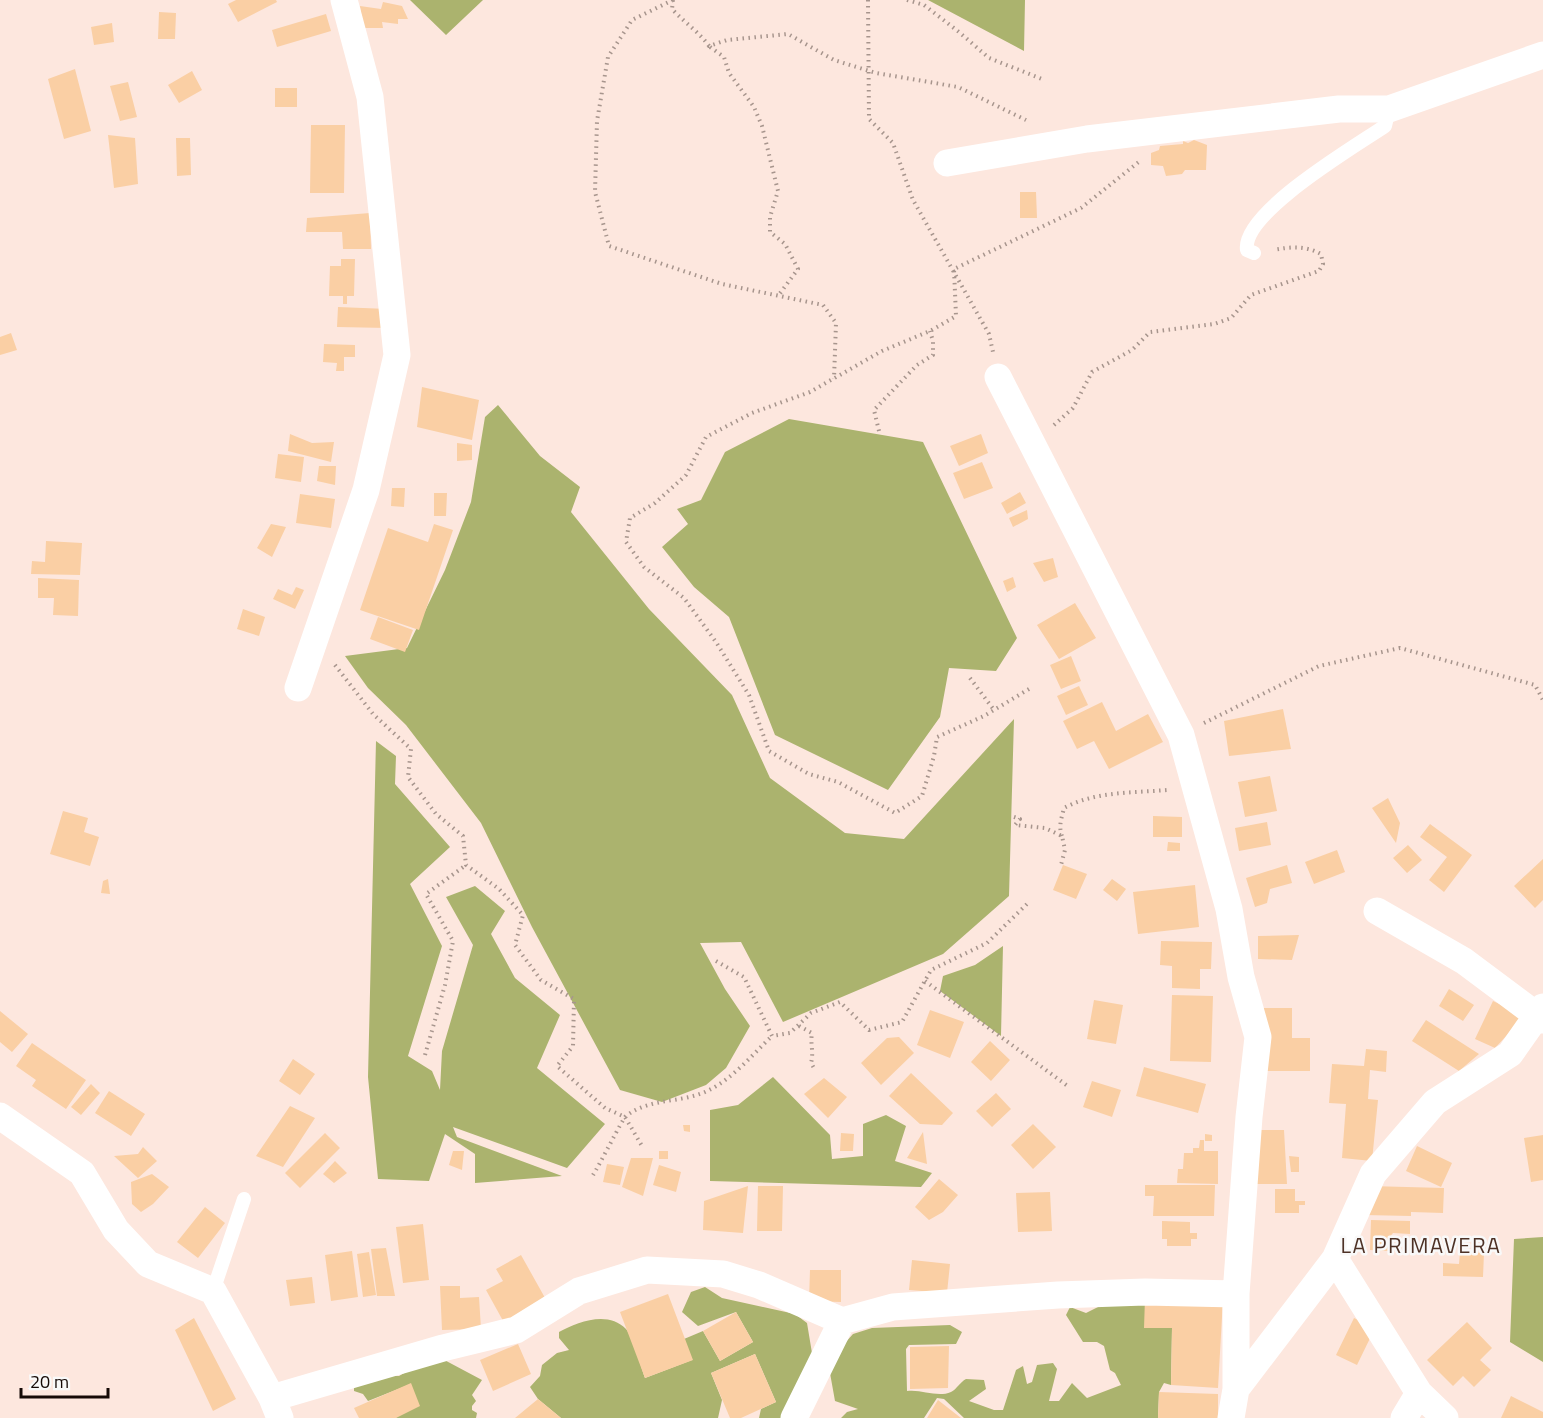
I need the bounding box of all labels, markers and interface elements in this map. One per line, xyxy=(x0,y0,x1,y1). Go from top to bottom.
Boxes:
district label: LA PRIMAVERA xyxy=(1341,1228,1501,1262)
scale bar xyxy=(21,1361,108,1399)
text: 20 m xyxy=(30,1368,69,1395)

